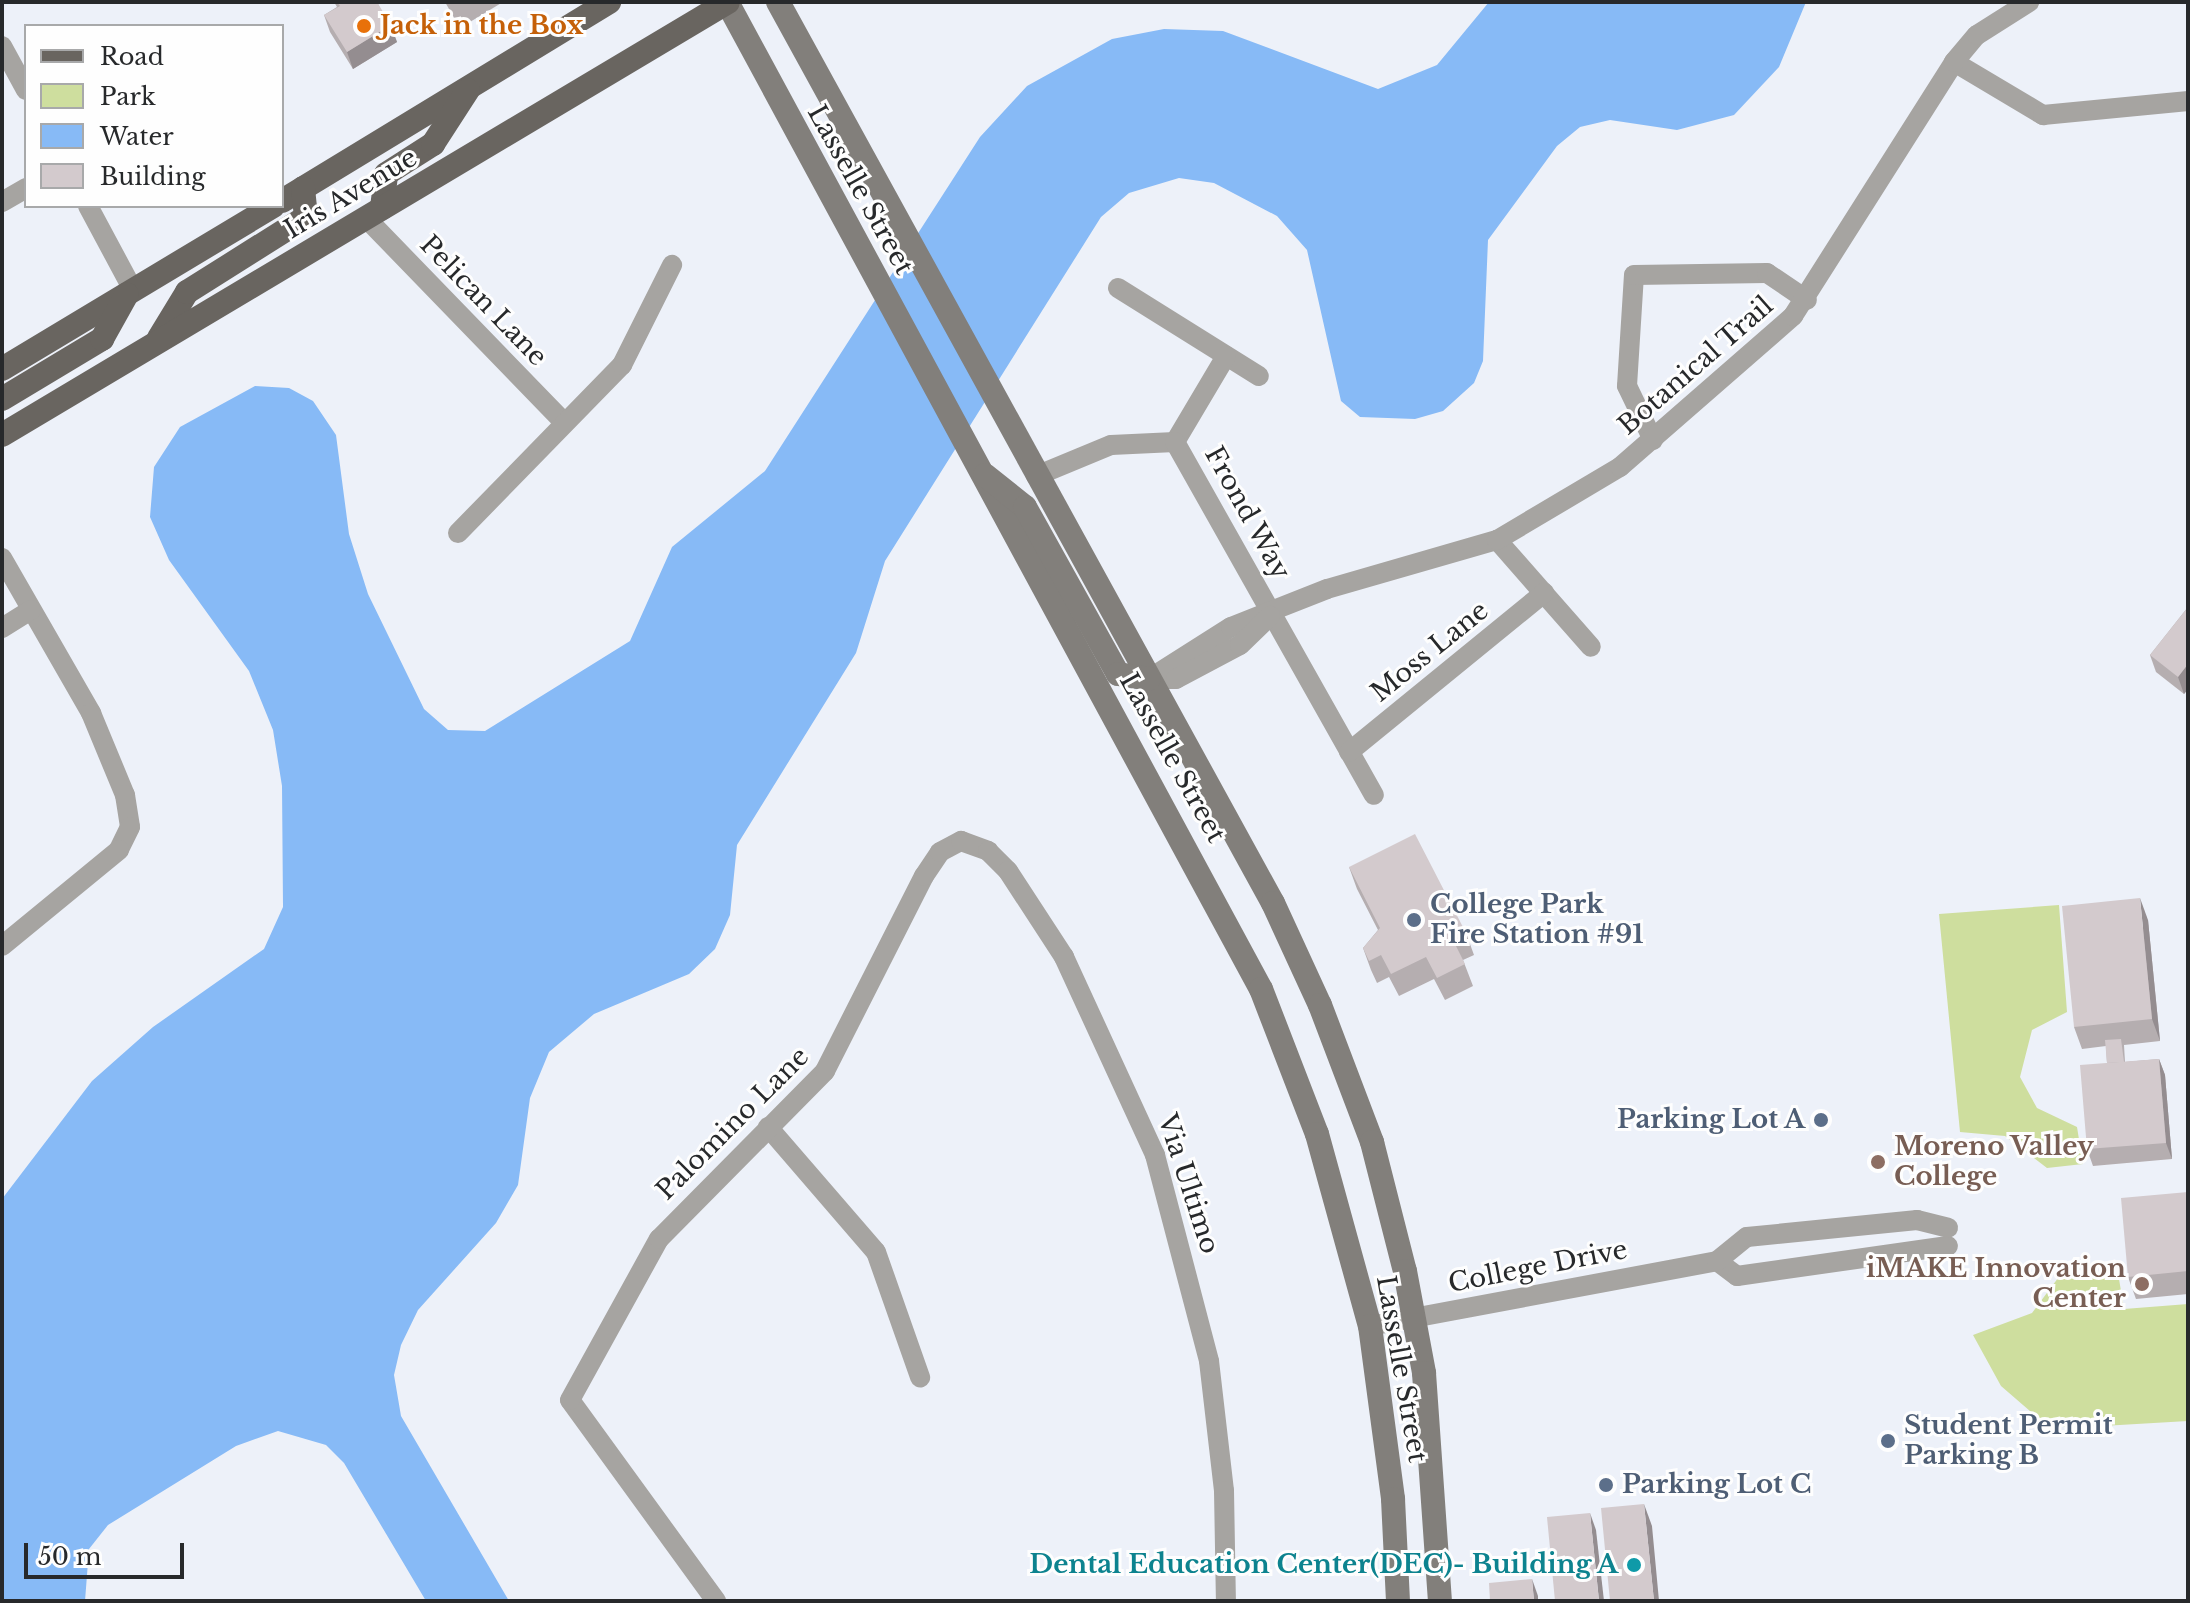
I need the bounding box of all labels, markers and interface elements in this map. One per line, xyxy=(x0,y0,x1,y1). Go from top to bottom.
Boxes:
place label: Jack in the Box xyxy=(380,10,584,42)
marker: Jack in the Box xyxy=(355,17,373,35)
legend xyxy=(24,24,284,208)
text: Road xyxy=(100,42,164,71)
text: Park xyxy=(100,82,156,111)
street label: Lasselle Street xyxy=(800,100,920,280)
text: Water xyxy=(100,122,174,151)
street label: Iris Avenue xyxy=(279,142,423,246)
text: Building xyxy=(100,162,206,191)
street label: Pelican Lane xyxy=(413,229,553,373)
street label: Botanical Trail xyxy=(1612,290,1780,442)
street label: Frond Way xyxy=(1197,441,1297,585)
street label: Moss Lane xyxy=(1365,595,1495,709)
street label: Lasselle Street xyxy=(1112,668,1232,848)
place label: College Park Fire Station #91 xyxy=(1430,889,1644,950)
marker: College Park Fire Station #91 xyxy=(1405,911,1423,929)
street label: Palomino Lane xyxy=(650,1041,816,1207)
place label: Parking Lot A xyxy=(1616,1104,1805,1136)
street label: Via Ultimo xyxy=(1151,1110,1225,1258)
marker: Parking Lot A xyxy=(1812,1111,1830,1129)
place label: Moreno Valley College xyxy=(1894,1131,2095,1192)
marker: Moreno Valley College xyxy=(1869,1153,1887,1171)
street label: College Drive xyxy=(1446,1234,1630,1300)
place label: iMAKE Innovation Center xyxy=(1866,1253,2126,1314)
street label: Lasselle Street xyxy=(1369,1273,1433,1465)
marker: iMAKE Innovation Center xyxy=(2133,1275,2151,1293)
place label: Student Permit Parking B xyxy=(1904,1410,2113,1472)
marker: Student Permit Parking B xyxy=(1879,1432,1897,1450)
place label: Parking Lot C xyxy=(1622,1469,1812,1501)
marker: Parking Lot C xyxy=(1597,1476,1615,1494)
scale bar xyxy=(28,1527,188,1577)
text: 50 m xyxy=(38,1542,101,1571)
place label: Dental Education Center(DEC)- Building A xyxy=(1028,1549,1618,1581)
marker: Dental Education Center(DEC)- Building A xyxy=(1625,1556,1643,1574)

